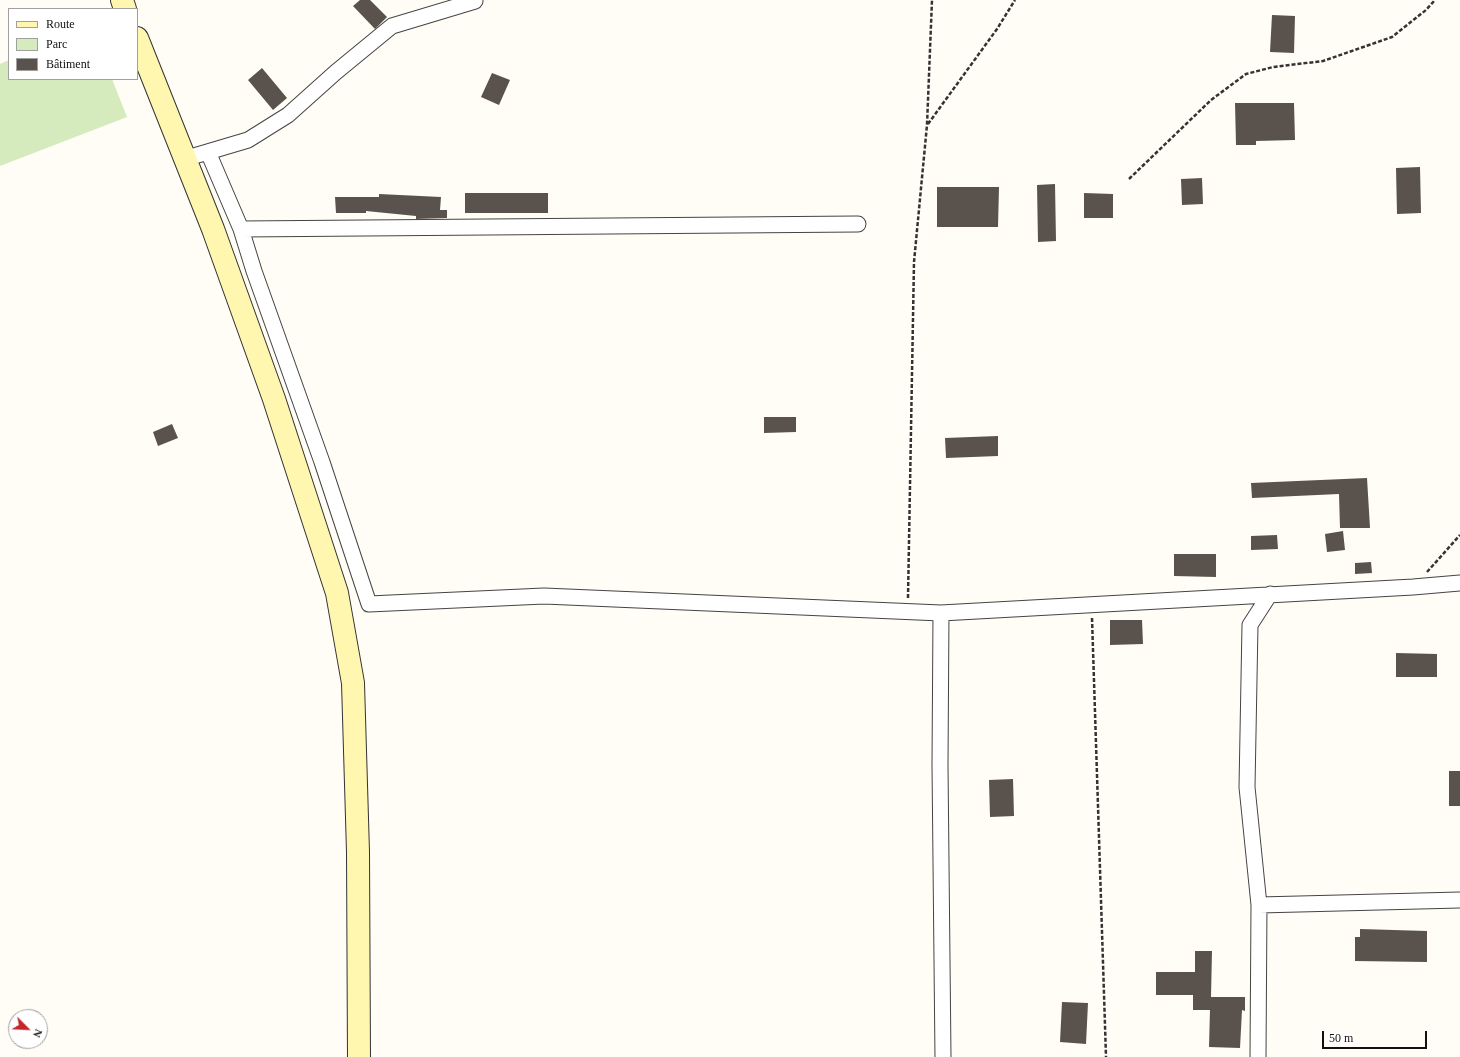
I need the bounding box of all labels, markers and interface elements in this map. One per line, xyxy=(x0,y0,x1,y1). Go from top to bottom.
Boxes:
legend xyxy=(8,8,138,80)
text: Route xyxy=(46,17,75,31)
text: Parc xyxy=(46,37,67,51)
text: Bâtiment xyxy=(46,57,90,71)
north arrow xyxy=(8,1009,48,1049)
scale bar xyxy=(1324,1023,1429,1049)
text: N xyxy=(31,1027,45,1040)
text: 50 m xyxy=(1329,1031,1353,1045)

